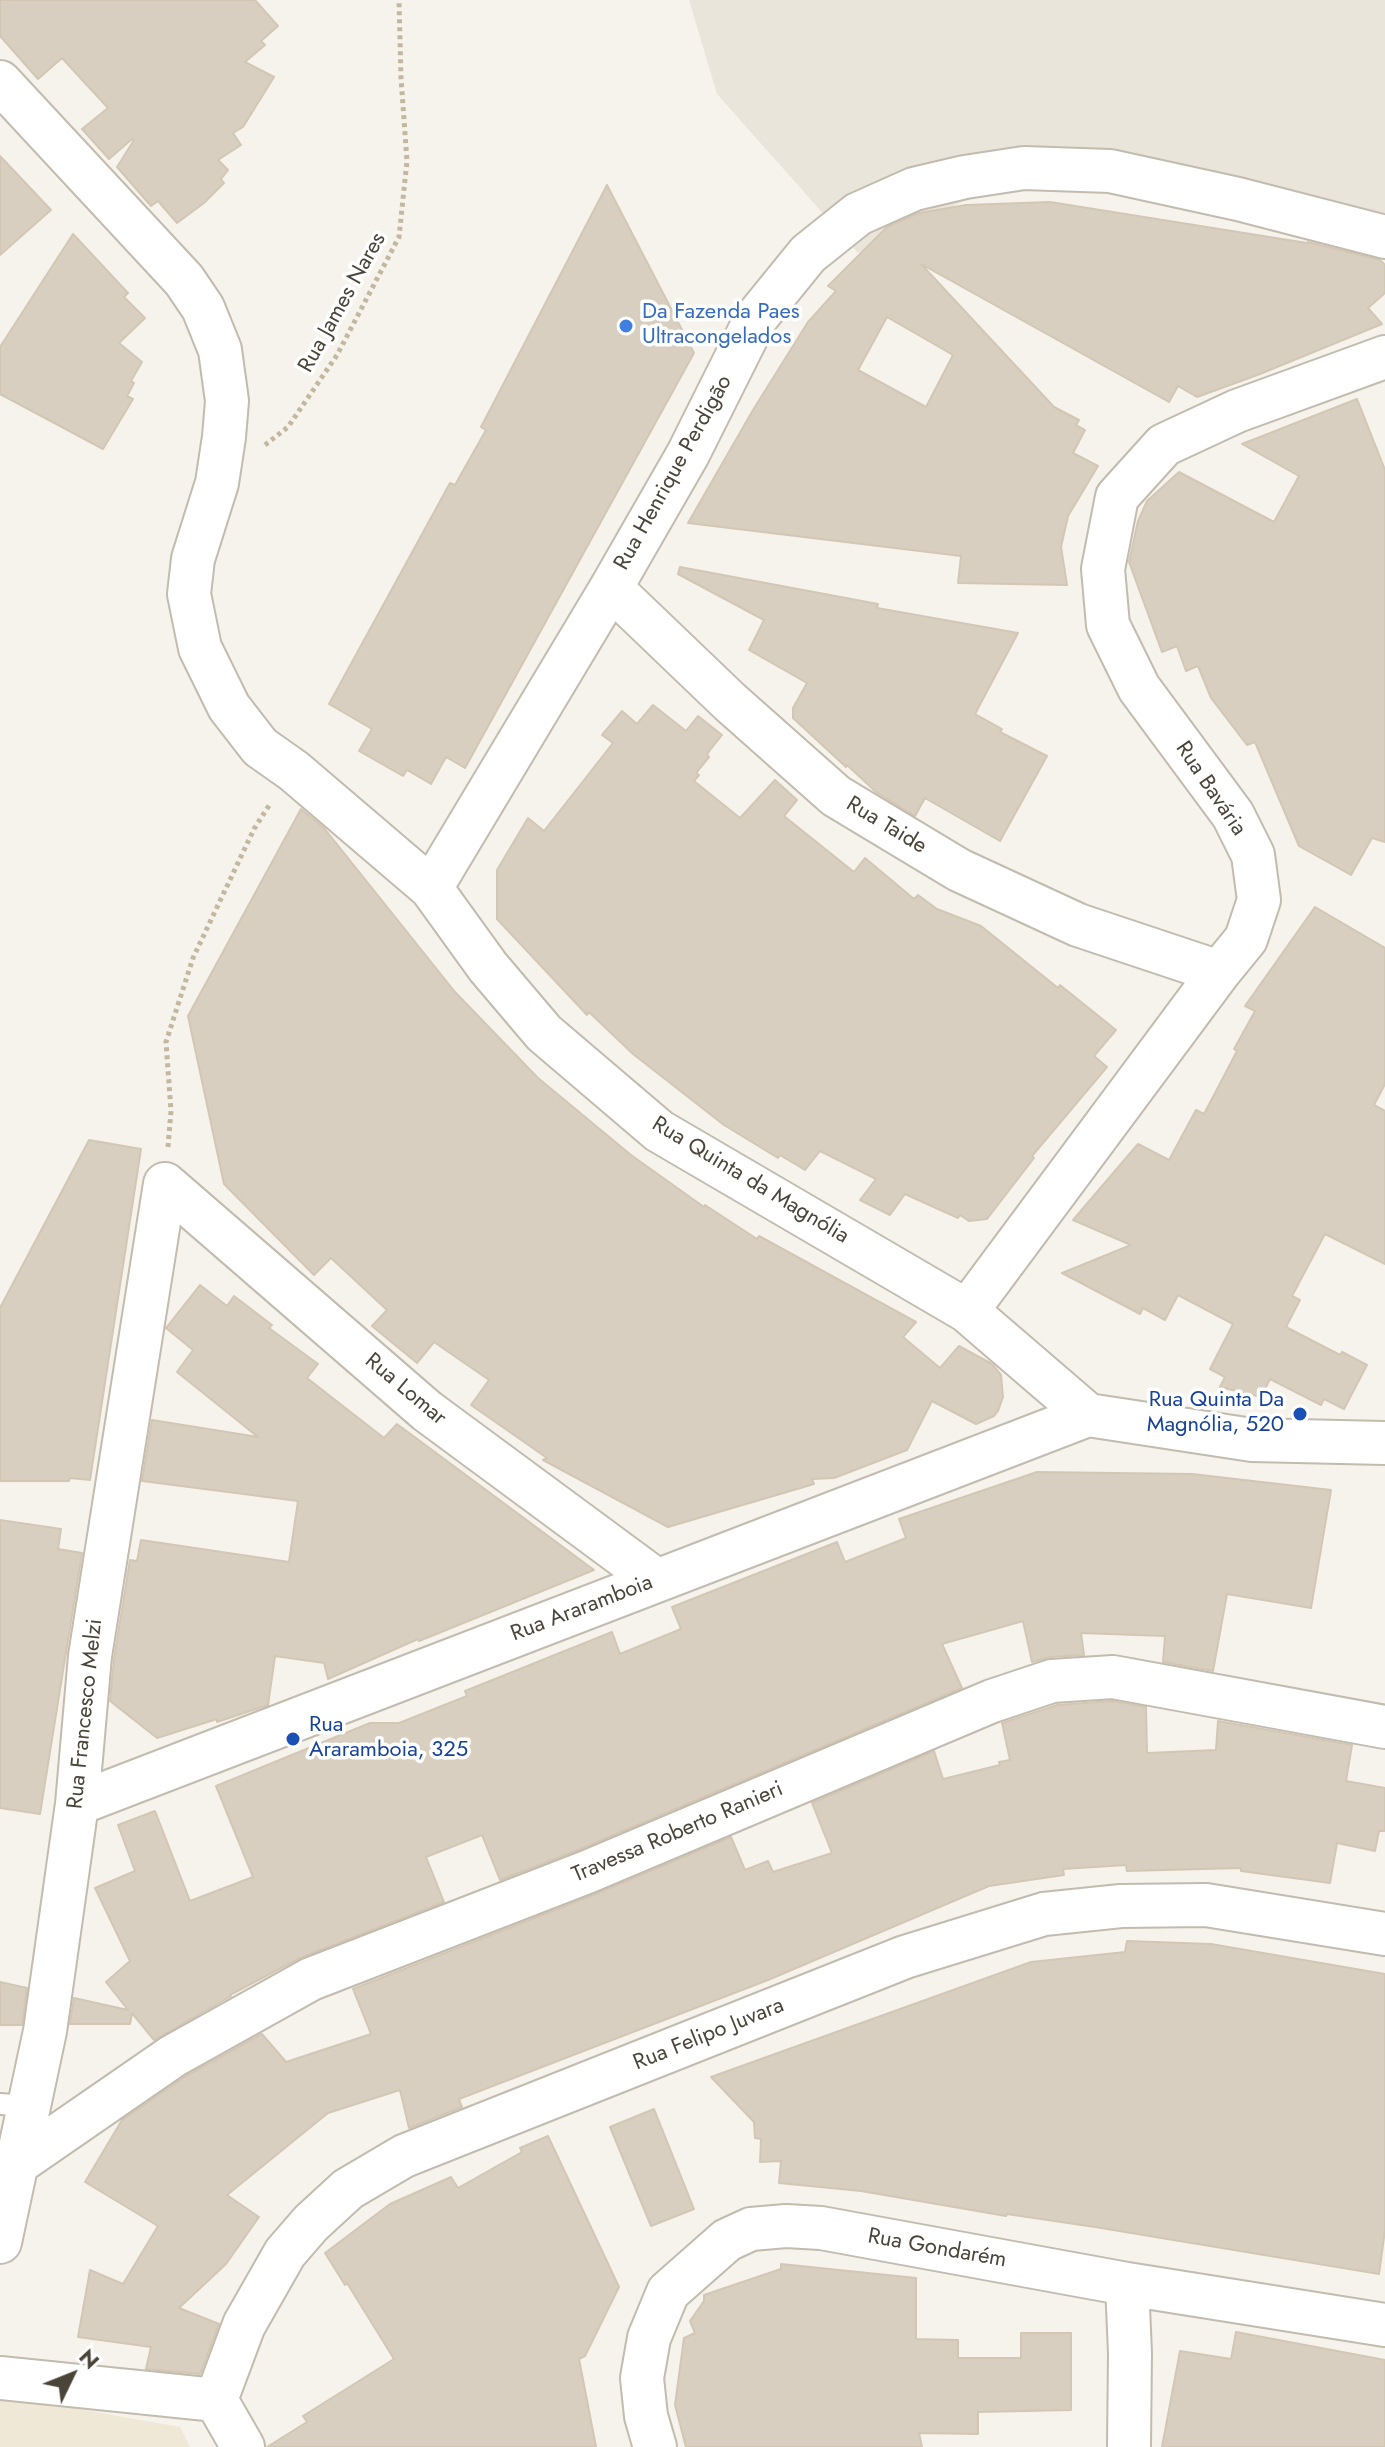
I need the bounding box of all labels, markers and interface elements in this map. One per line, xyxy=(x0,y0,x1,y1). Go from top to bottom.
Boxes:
street label: Rua James Nares xyxy=(294,228,392,378)
place label: Da Fazenda Paes Ultracongelados xyxy=(642,300,800,352)
marker: Da Fazenda Paes Ultracongelados xyxy=(617,317,635,335)
street label: Rua Henrique Perdigão xyxy=(609,371,739,575)
street label: Rua Bavária xyxy=(1169,737,1251,841)
street label: Rua Taide xyxy=(841,792,931,860)
street label: Rua Quinta da Magnólia xyxy=(647,1112,853,1250)
street label: Rua Lomar xyxy=(359,1348,451,1432)
place label: Rua Quinta Da Magnólia, 520 xyxy=(1147,1388,1284,1440)
marker: Rua Quinta Da Magnólia, 520 xyxy=(1291,1405,1309,1423)
street label: Rua Araramboia xyxy=(507,1570,657,1648)
street label: Rua Francesco Melzi xyxy=(63,1618,109,1810)
place label: Rua Araramboia, 325 xyxy=(309,1713,468,1764)
marker: Rua Araramboia, 325 xyxy=(284,1730,302,1748)
street label: Travessa Roberto Ranieri xyxy=(569,1777,787,1889)
street label: Rua Felipo Juvara xyxy=(630,1993,788,2077)
street label: Rua Gondarém xyxy=(866,2224,1008,2274)
north arrow xyxy=(32,2335,112,2415)
text: N xyxy=(72,2341,107,2376)

